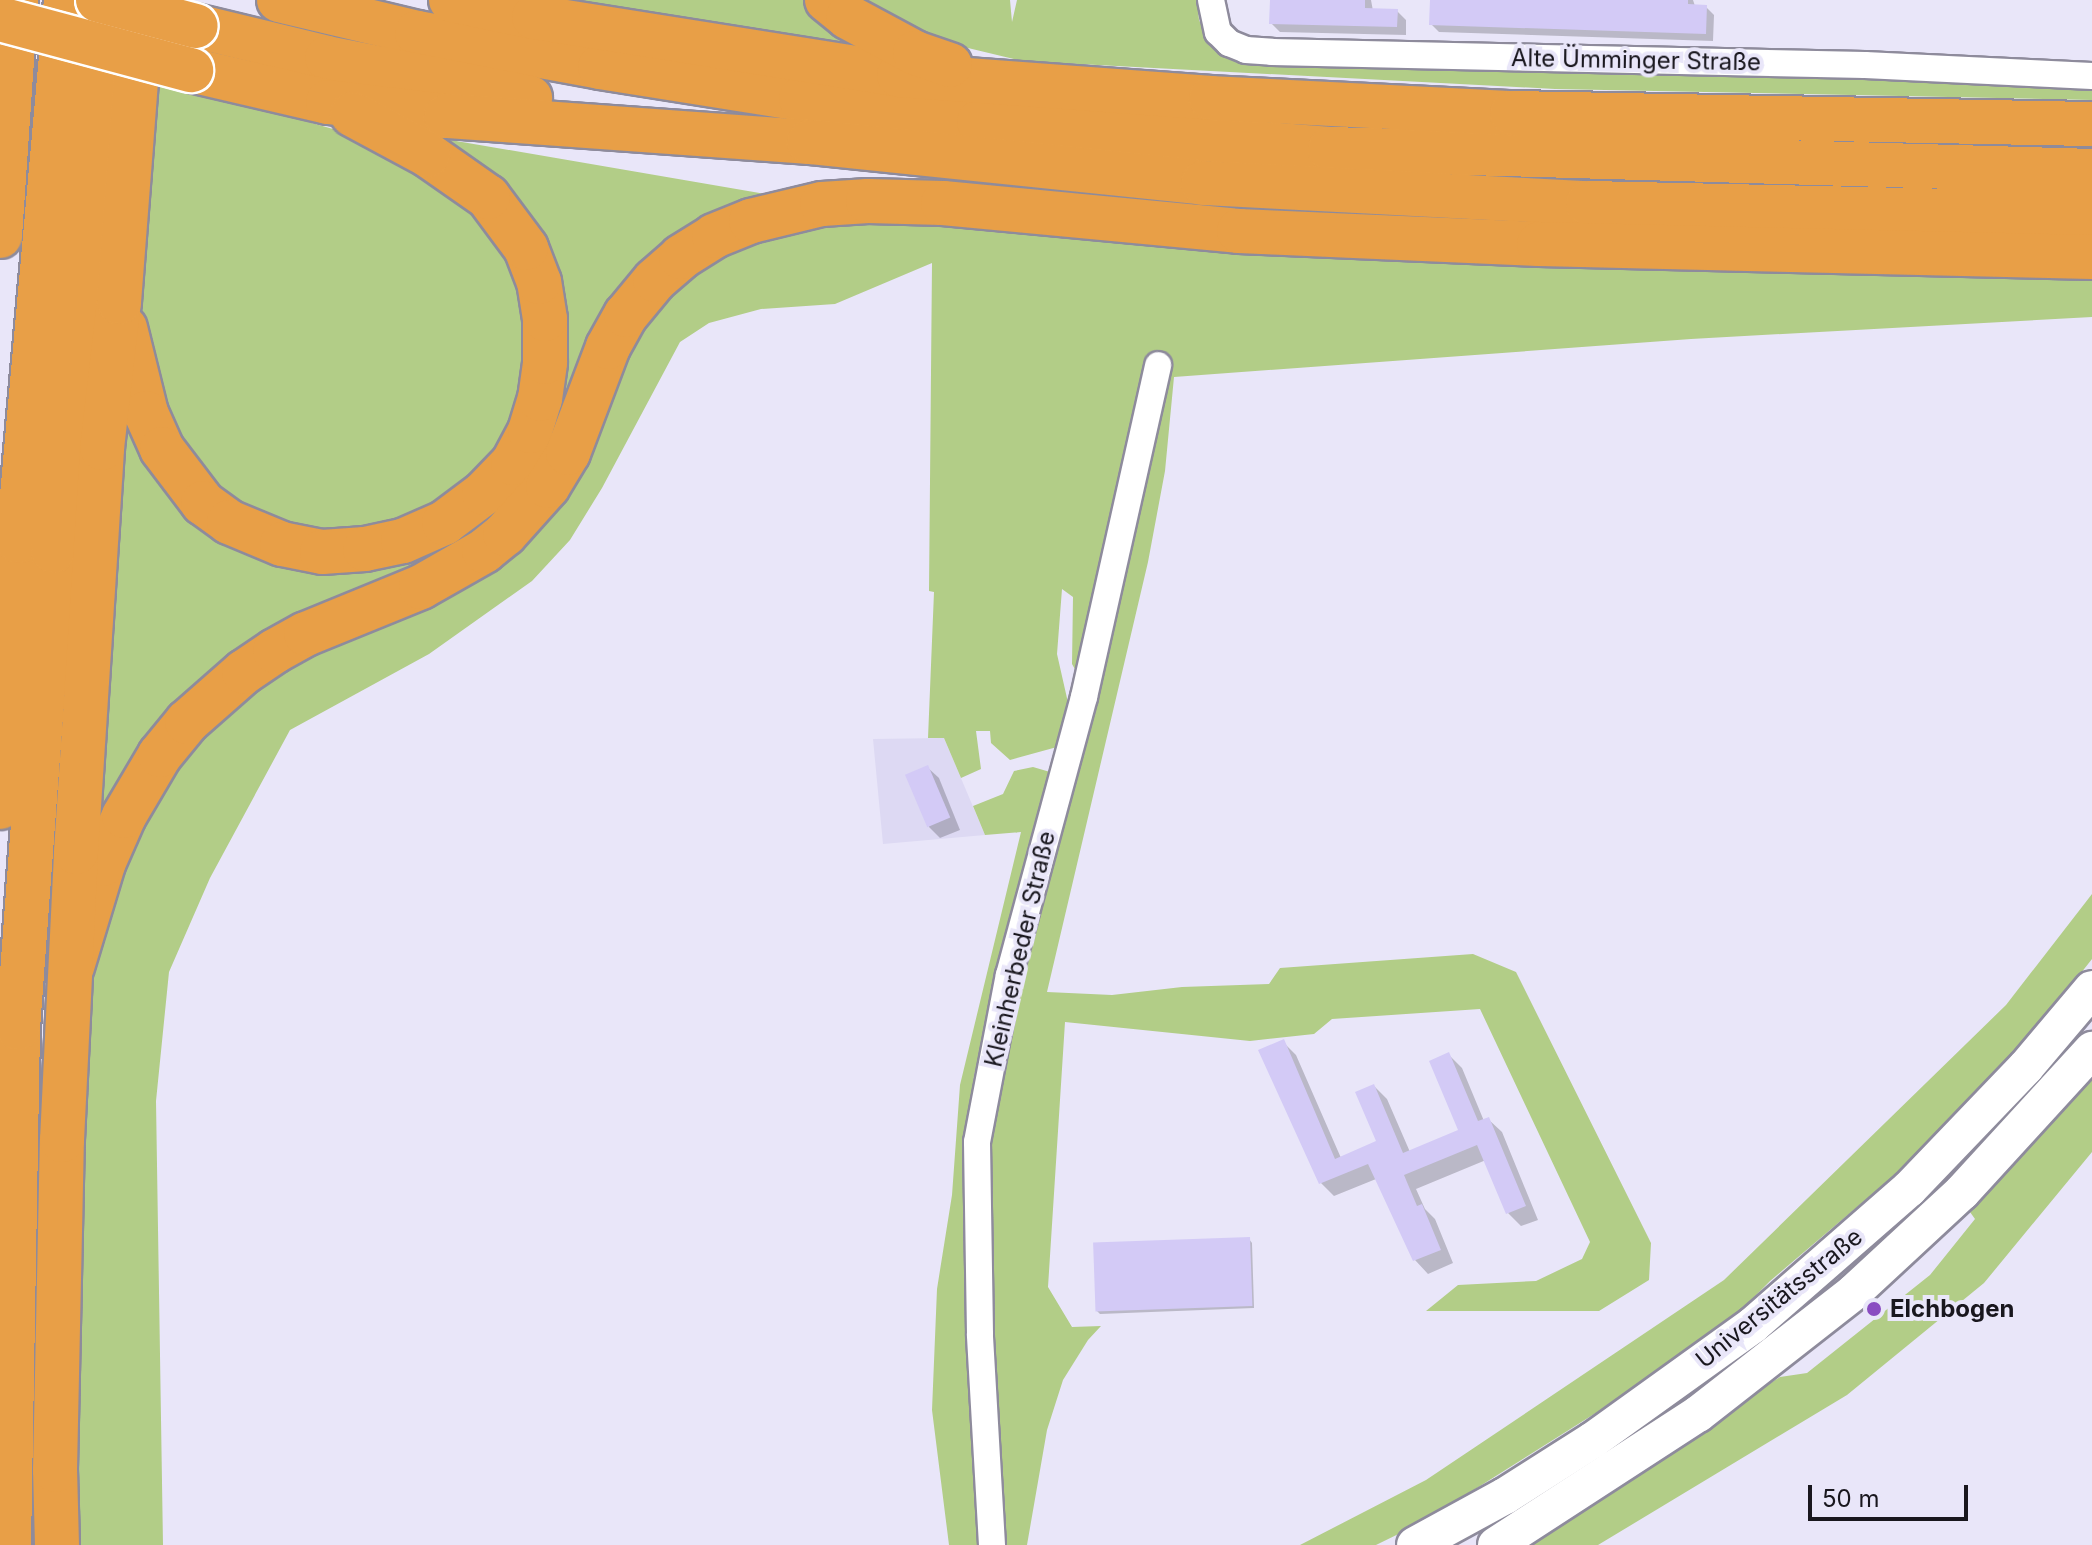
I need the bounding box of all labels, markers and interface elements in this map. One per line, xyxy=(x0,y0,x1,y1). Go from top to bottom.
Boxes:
street label: Alte Ümminger Straße xyxy=(1511,43,1761,77)
street label: Kleinherbeder Straße xyxy=(979,828,1061,1070)
street label: Universitätsstraße xyxy=(1690,1222,1868,1374)
place label: Elchbogen xyxy=(1890,1295,2014,1323)
marker: Elchbogen xyxy=(1865,1300,1883,1318)
scale bar xyxy=(1812,1469,1972,1519)
text: 50 m xyxy=(1822,1484,1880,1513)

